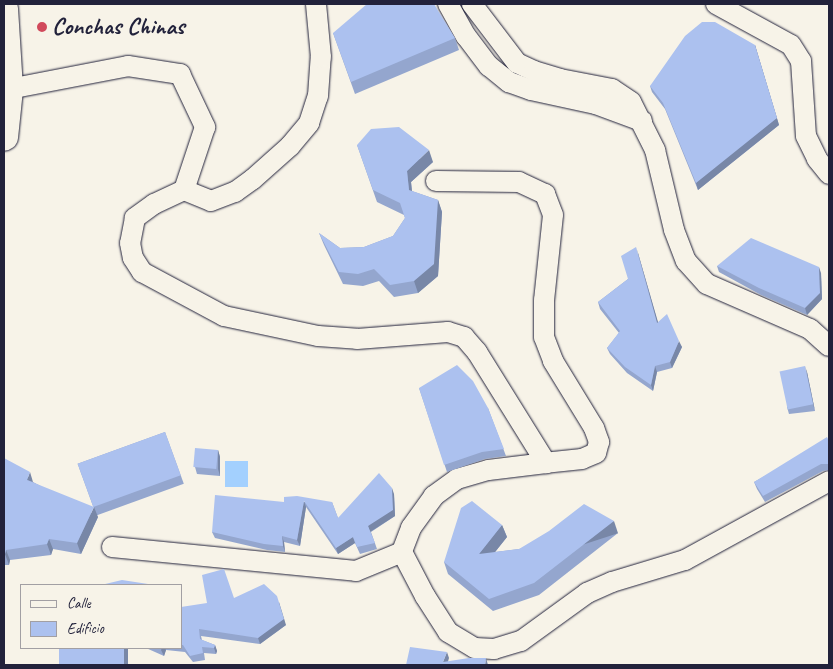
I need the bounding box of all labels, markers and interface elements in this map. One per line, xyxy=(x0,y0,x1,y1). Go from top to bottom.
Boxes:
place label: Conchas Chinas xyxy=(52,13,184,41)
marker: Conchas Chinas xyxy=(36,21,48,33)
legend xyxy=(20,584,182,649)
text: Calle xyxy=(67,594,91,613)
text: Edificio xyxy=(67,619,104,638)

